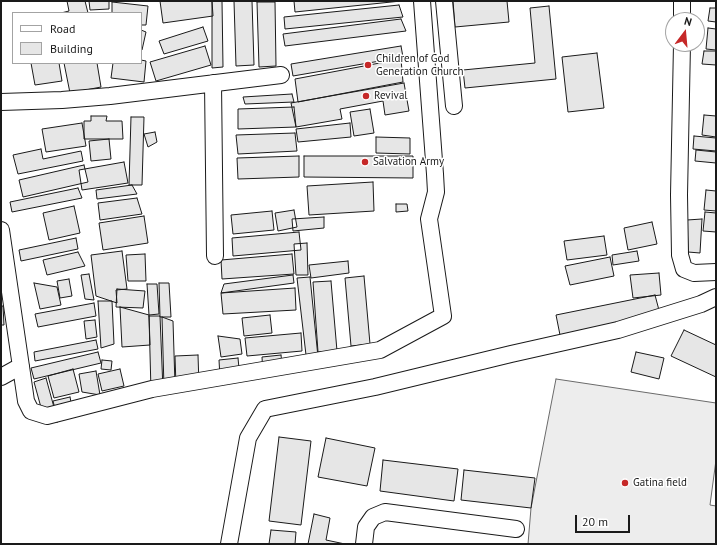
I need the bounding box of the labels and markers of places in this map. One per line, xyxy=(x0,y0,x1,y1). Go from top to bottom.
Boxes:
place label: Children of God Generation Church xyxy=(376,52,464,78)
marker: Children of God Generation Church xyxy=(363,60,373,70)
place label: Revival xyxy=(374,89,408,103)
marker: Revival xyxy=(361,91,371,101)
place label: Salvation Army xyxy=(373,155,444,169)
marker: Salvation Army xyxy=(360,157,370,167)
place label: Gatina field xyxy=(633,476,687,490)
marker: Gatina field xyxy=(620,478,630,488)

